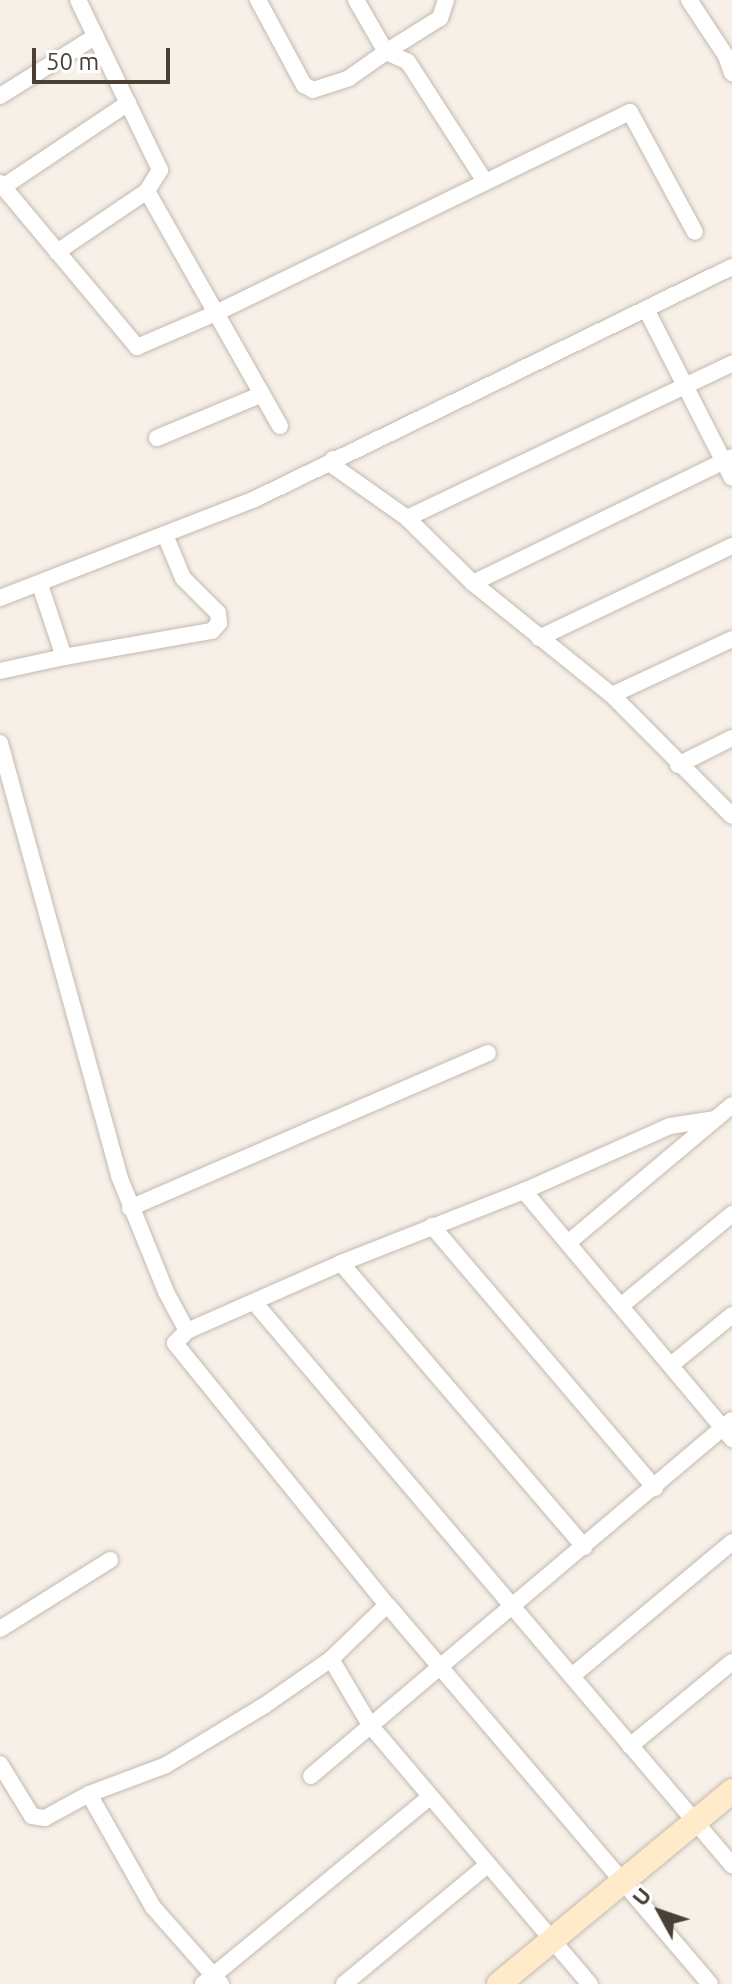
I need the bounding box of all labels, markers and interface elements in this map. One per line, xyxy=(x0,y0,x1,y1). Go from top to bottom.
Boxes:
scale bar xyxy=(36,32,174,82)
text: 50 m xyxy=(46,48,99,75)
north arrow xyxy=(620,1872,700,1952)
text: U xyxy=(627,1882,656,1910)

